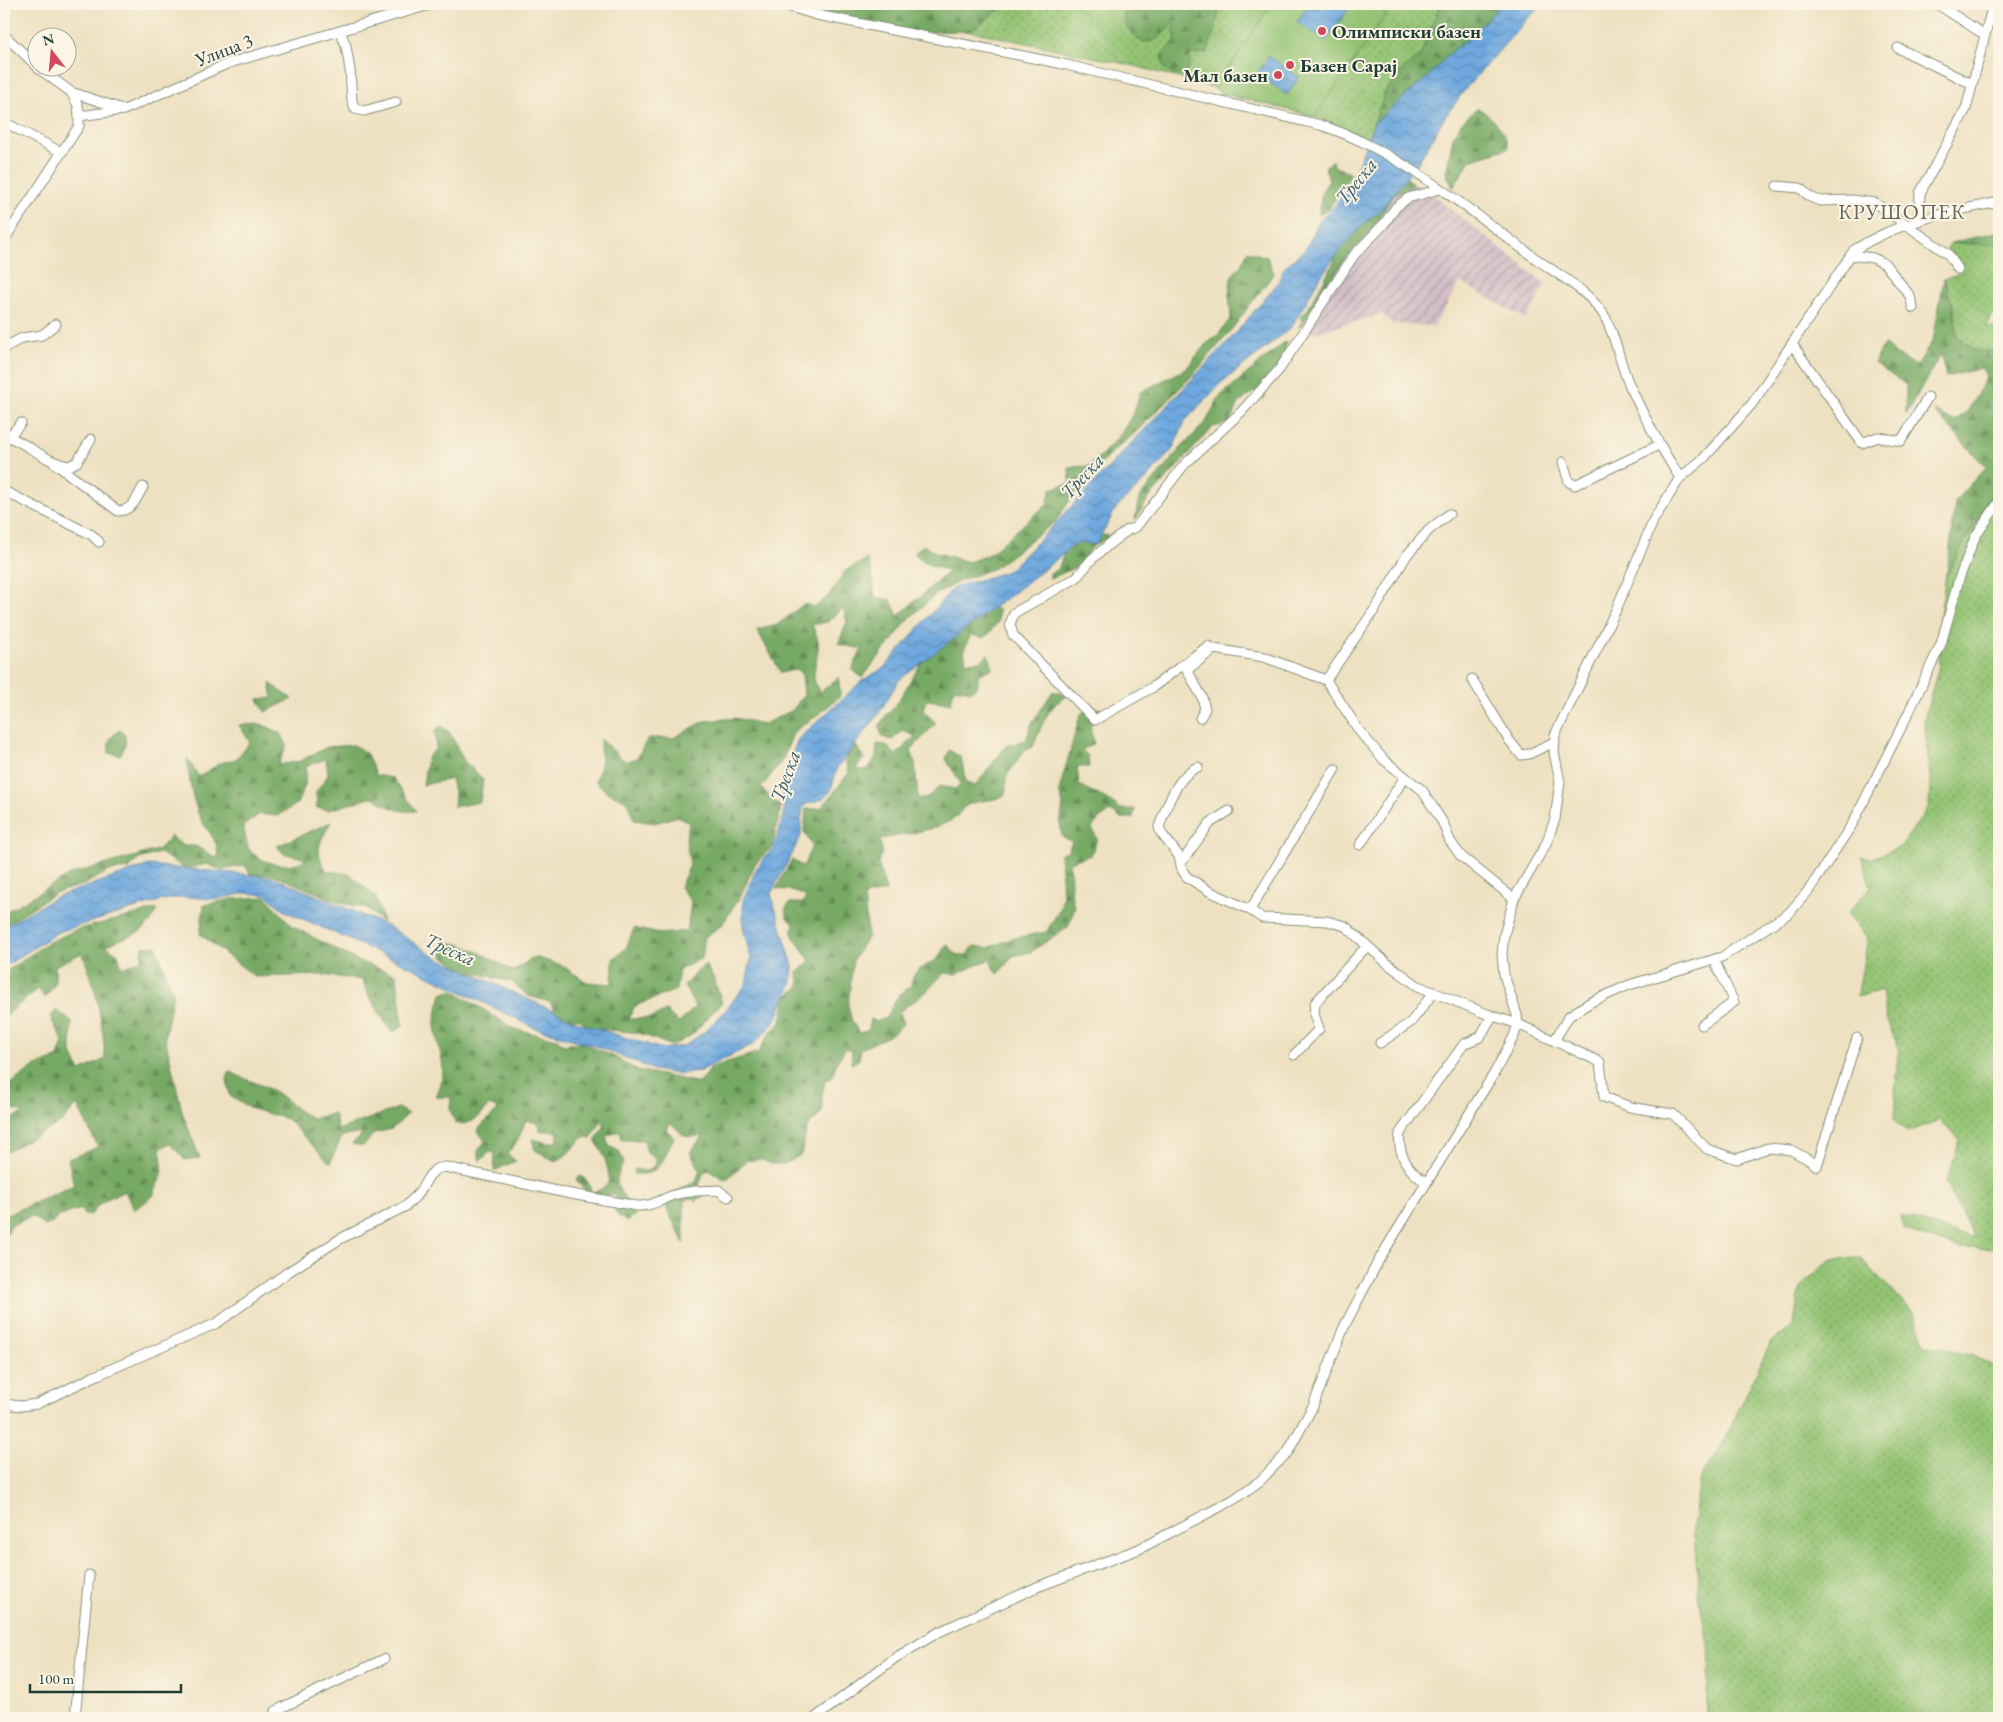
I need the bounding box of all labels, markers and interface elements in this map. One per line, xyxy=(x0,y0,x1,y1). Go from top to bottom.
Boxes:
place label: Олимписки базен xyxy=(1332,19,1481,44)
marker: Олимписки базен xyxy=(1316,25,1328,37)
north arrow xyxy=(28,28,78,78)
street label: Улица 3 xyxy=(191,28,256,73)
text: N xyxy=(40,29,57,50)
place label: Базен Сарај xyxy=(1300,53,1397,78)
marker: Базен Сарај xyxy=(1284,59,1296,71)
place label: Мал базен xyxy=(1183,63,1268,88)
marker: Мал базен xyxy=(1272,69,1284,81)
water label: Треска xyxy=(1329,152,1383,210)
district label: КРУШОПЕК xyxy=(1838,198,1966,225)
water label: Треска xyxy=(1054,448,1110,504)
water label: Треска xyxy=(764,747,806,805)
water label: Треска xyxy=(421,926,479,972)
scale bar xyxy=(30,1662,181,1694)
text: 100 m xyxy=(38,1669,75,1688)

